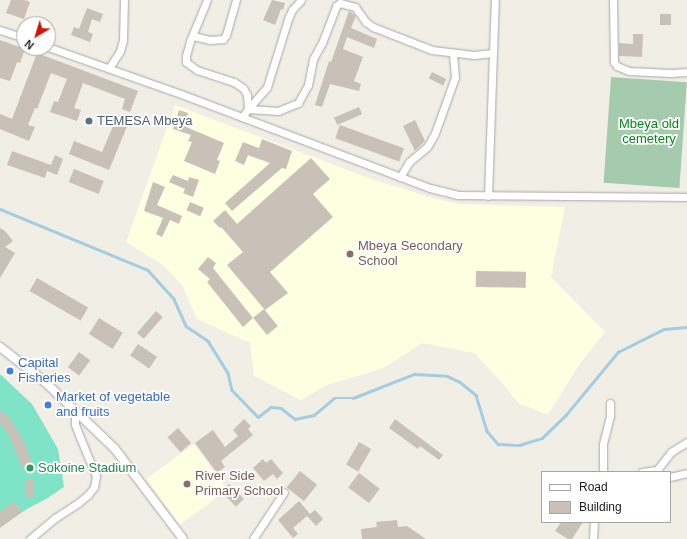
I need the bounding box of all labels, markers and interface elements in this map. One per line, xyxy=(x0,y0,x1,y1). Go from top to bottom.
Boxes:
north arrow xyxy=(16,16,56,56)
text: N xyxy=(22,37,36,52)
place label: TEMESA Mbeya xyxy=(97,113,193,129)
marker: TEMESA Mbeya xyxy=(84,116,94,126)
park label: Mbeya old cemetery xyxy=(619,117,679,148)
place label: Mbeya Secondary School xyxy=(358,239,463,270)
marker: Mbeya Secondary School xyxy=(345,249,355,259)
place label: Capital Fisheries xyxy=(18,356,71,387)
marker: Capital Fisheries xyxy=(5,366,15,376)
place label: Market of vegetable and fruits xyxy=(56,390,170,421)
marker: Market of vegetable and fruits xyxy=(43,400,53,410)
place label: Sokoine Stadium xyxy=(38,460,136,476)
marker: Sokoine Stadium xyxy=(25,463,35,473)
place label: River Side Primary School xyxy=(195,469,283,500)
legend xyxy=(541,471,671,523)
marker: River Side Primary School xyxy=(182,479,192,489)
text: Road xyxy=(579,480,608,494)
text: Building xyxy=(579,500,622,514)

